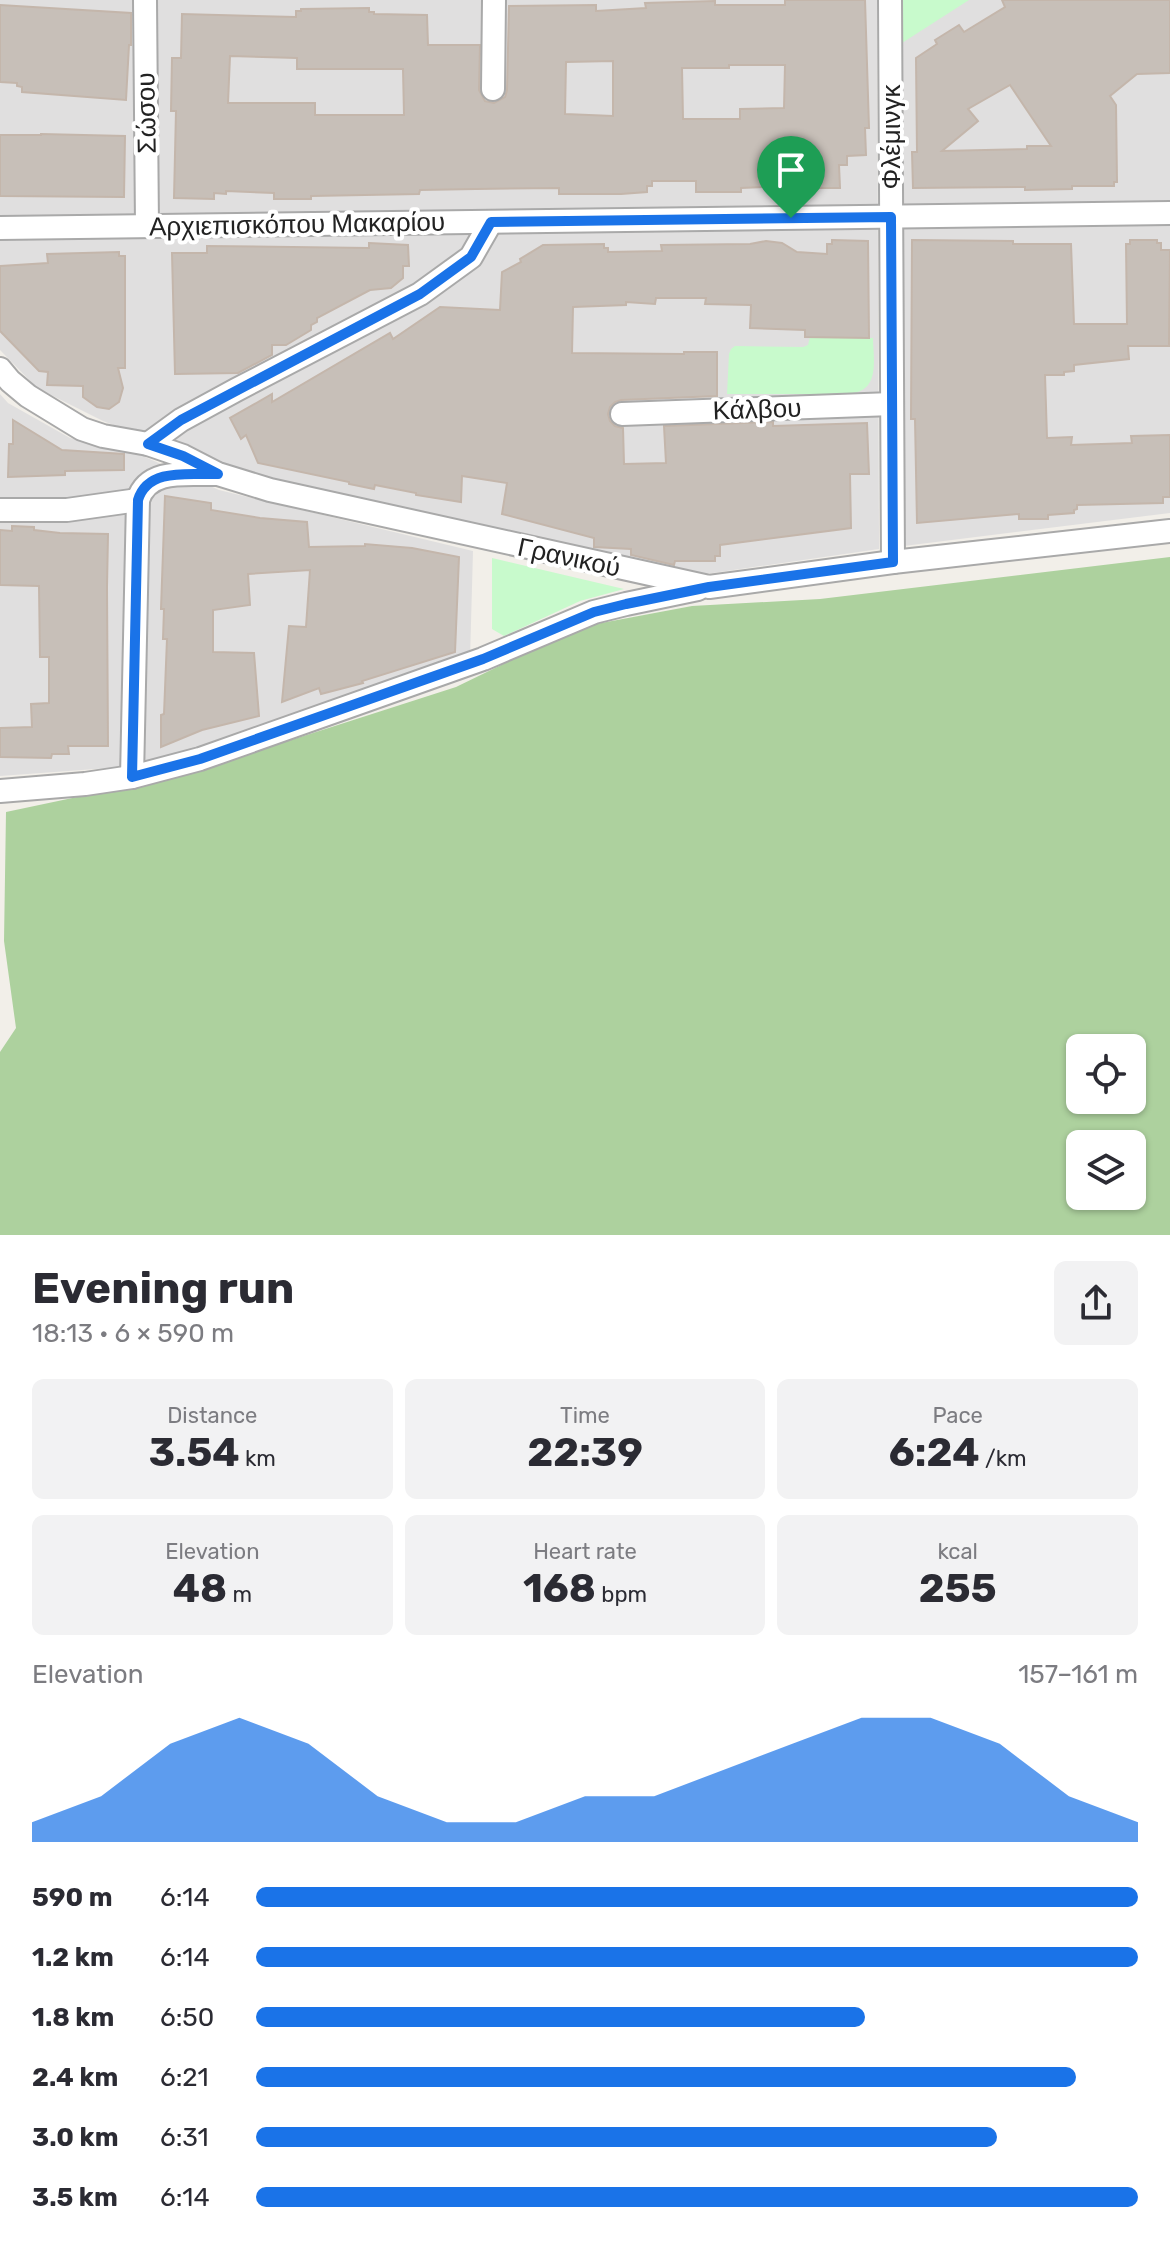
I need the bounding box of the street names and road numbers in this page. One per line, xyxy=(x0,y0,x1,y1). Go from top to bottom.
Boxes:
street label: Σώσου xyxy=(130,72,163,154)
street label: Φλέμινγκ xyxy=(876,83,907,190)
street label: Αρχιεπισκόπου Μακαρίου xyxy=(149,206,445,243)
street label: Κάλβου xyxy=(712,392,802,427)
street label: Γρανικού xyxy=(515,531,623,583)

